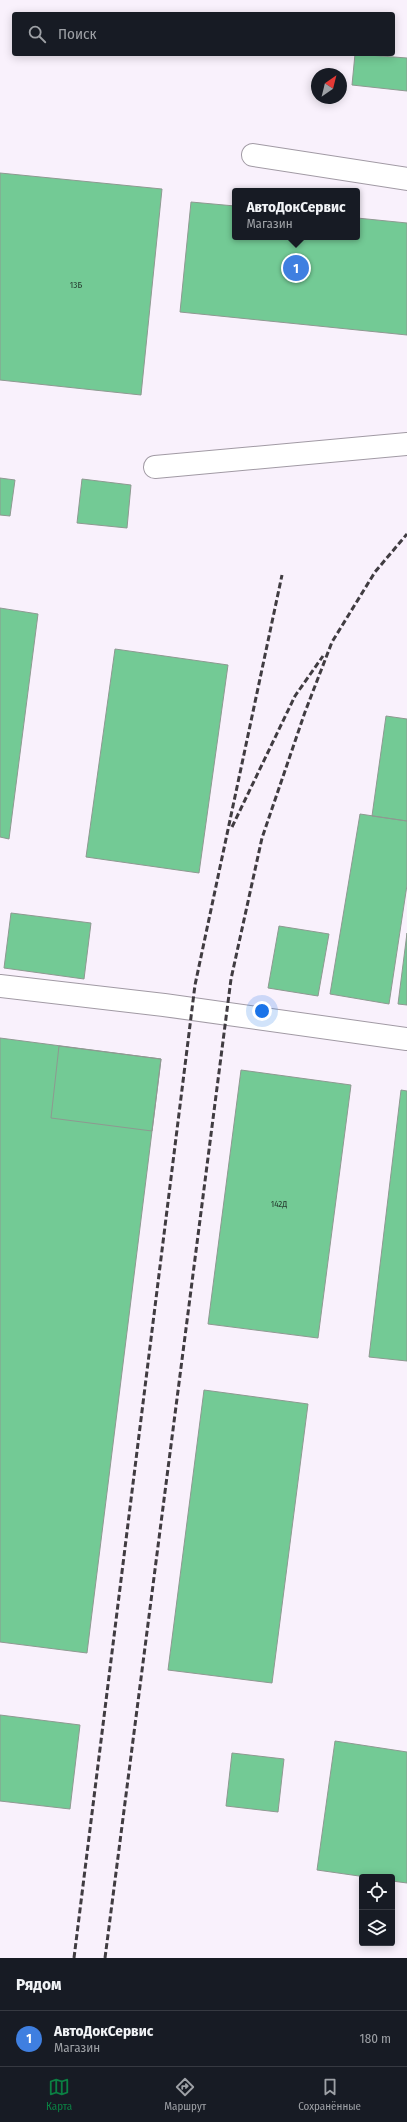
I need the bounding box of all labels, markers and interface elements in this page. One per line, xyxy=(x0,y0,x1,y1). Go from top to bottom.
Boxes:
search box xyxy=(12,12,395,56)
icon: search xyxy=(26,23,48,45)
text: Поиск xyxy=(58,25,96,43)
north arrow xyxy=(311,68,347,104)
popup xyxy=(232,188,360,240)
text: АвтоДокСервис xyxy=(246,198,346,216)
text: Магазин xyxy=(246,216,293,231)
pin: 1 xyxy=(283,253,309,283)
house number: 13Б xyxy=(70,280,82,290)
your location xyxy=(252,1001,272,1021)
house number: 142Д xyxy=(271,1199,287,1209)
map controls xyxy=(359,1874,395,1946)
button: locate xyxy=(359,1874,395,1910)
button: layers xyxy=(359,1910,395,1946)
text: Рядом xyxy=(16,1974,61,1995)
text: АвтоДокСервис xyxy=(54,2022,153,2040)
text: 1 xyxy=(26,2031,32,2046)
text: 180 m xyxy=(360,2031,391,2046)
text: Магазин xyxy=(54,2040,100,2055)
tab: Карта xyxy=(46,2076,72,2113)
tab: Маршрут xyxy=(164,2076,206,2113)
tab: Сохранённые xyxy=(298,2076,361,2113)

